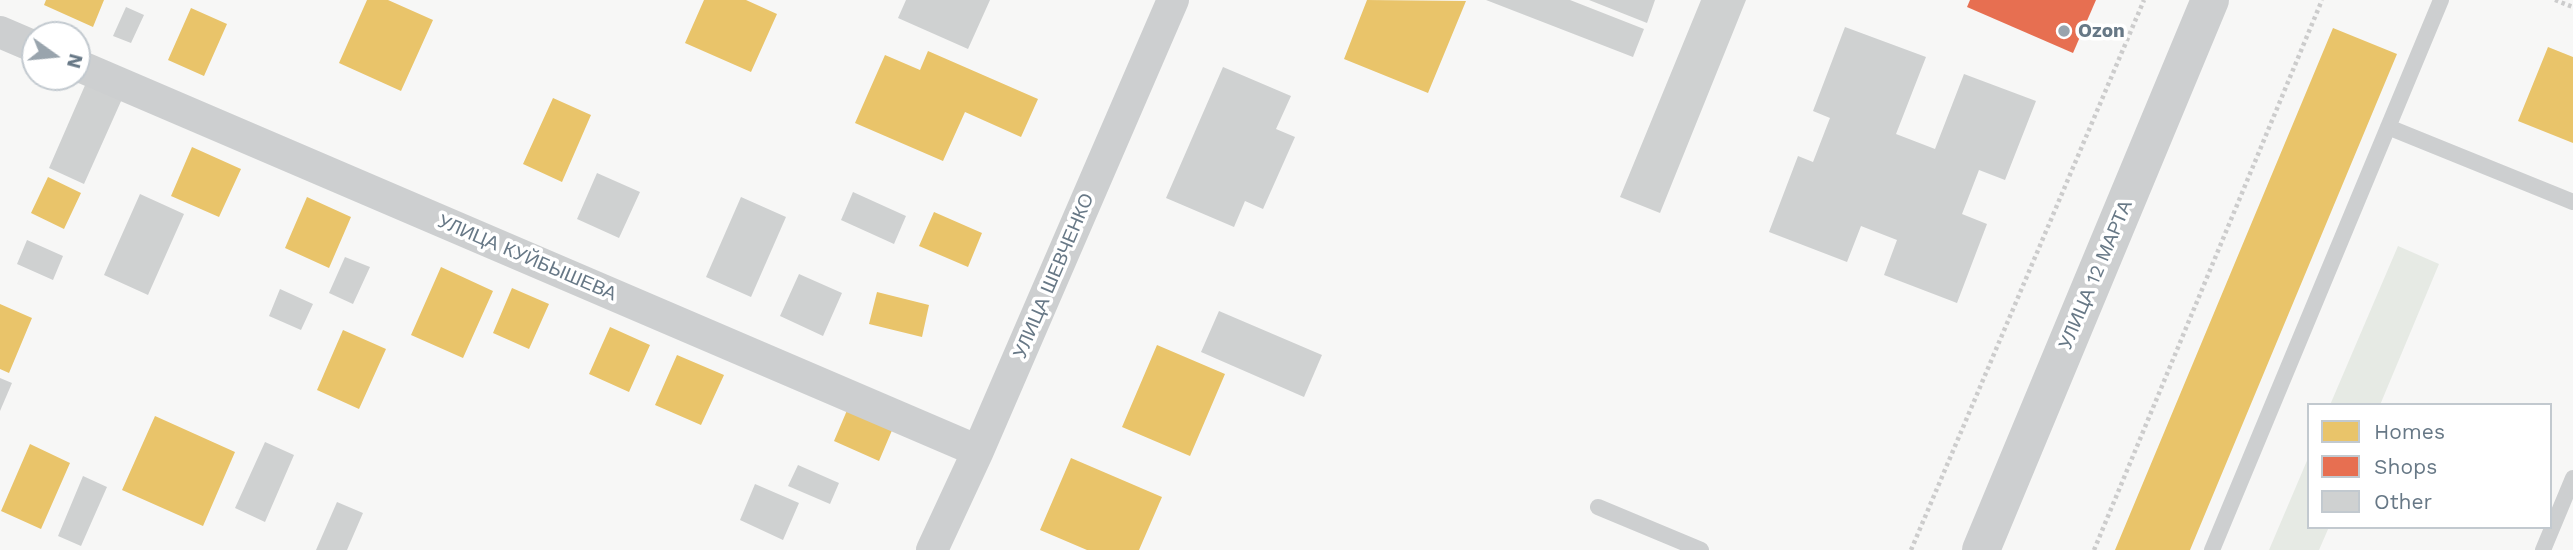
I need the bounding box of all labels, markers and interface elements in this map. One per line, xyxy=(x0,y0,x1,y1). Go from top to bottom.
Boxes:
place label: Ozon xyxy=(2078,20,2125,42)
north arrow xyxy=(21,21,91,91)
marker: Ozon xyxy=(2056,23,2072,39)
text: N xyxy=(62,51,88,71)
street label: УЛИЦА ШЕВЧЕНКО xyxy=(1009,190,1099,362)
street label: УЛИЦА 12 МАРТА xyxy=(2054,197,2138,353)
street label: УЛИЦА КУЙБЫШЕВА xyxy=(434,210,620,306)
legend xyxy=(2307,403,2552,529)
text: Homes xyxy=(2374,419,2445,444)
text: Shops xyxy=(2374,454,2437,479)
text: Other xyxy=(2374,489,2432,514)

